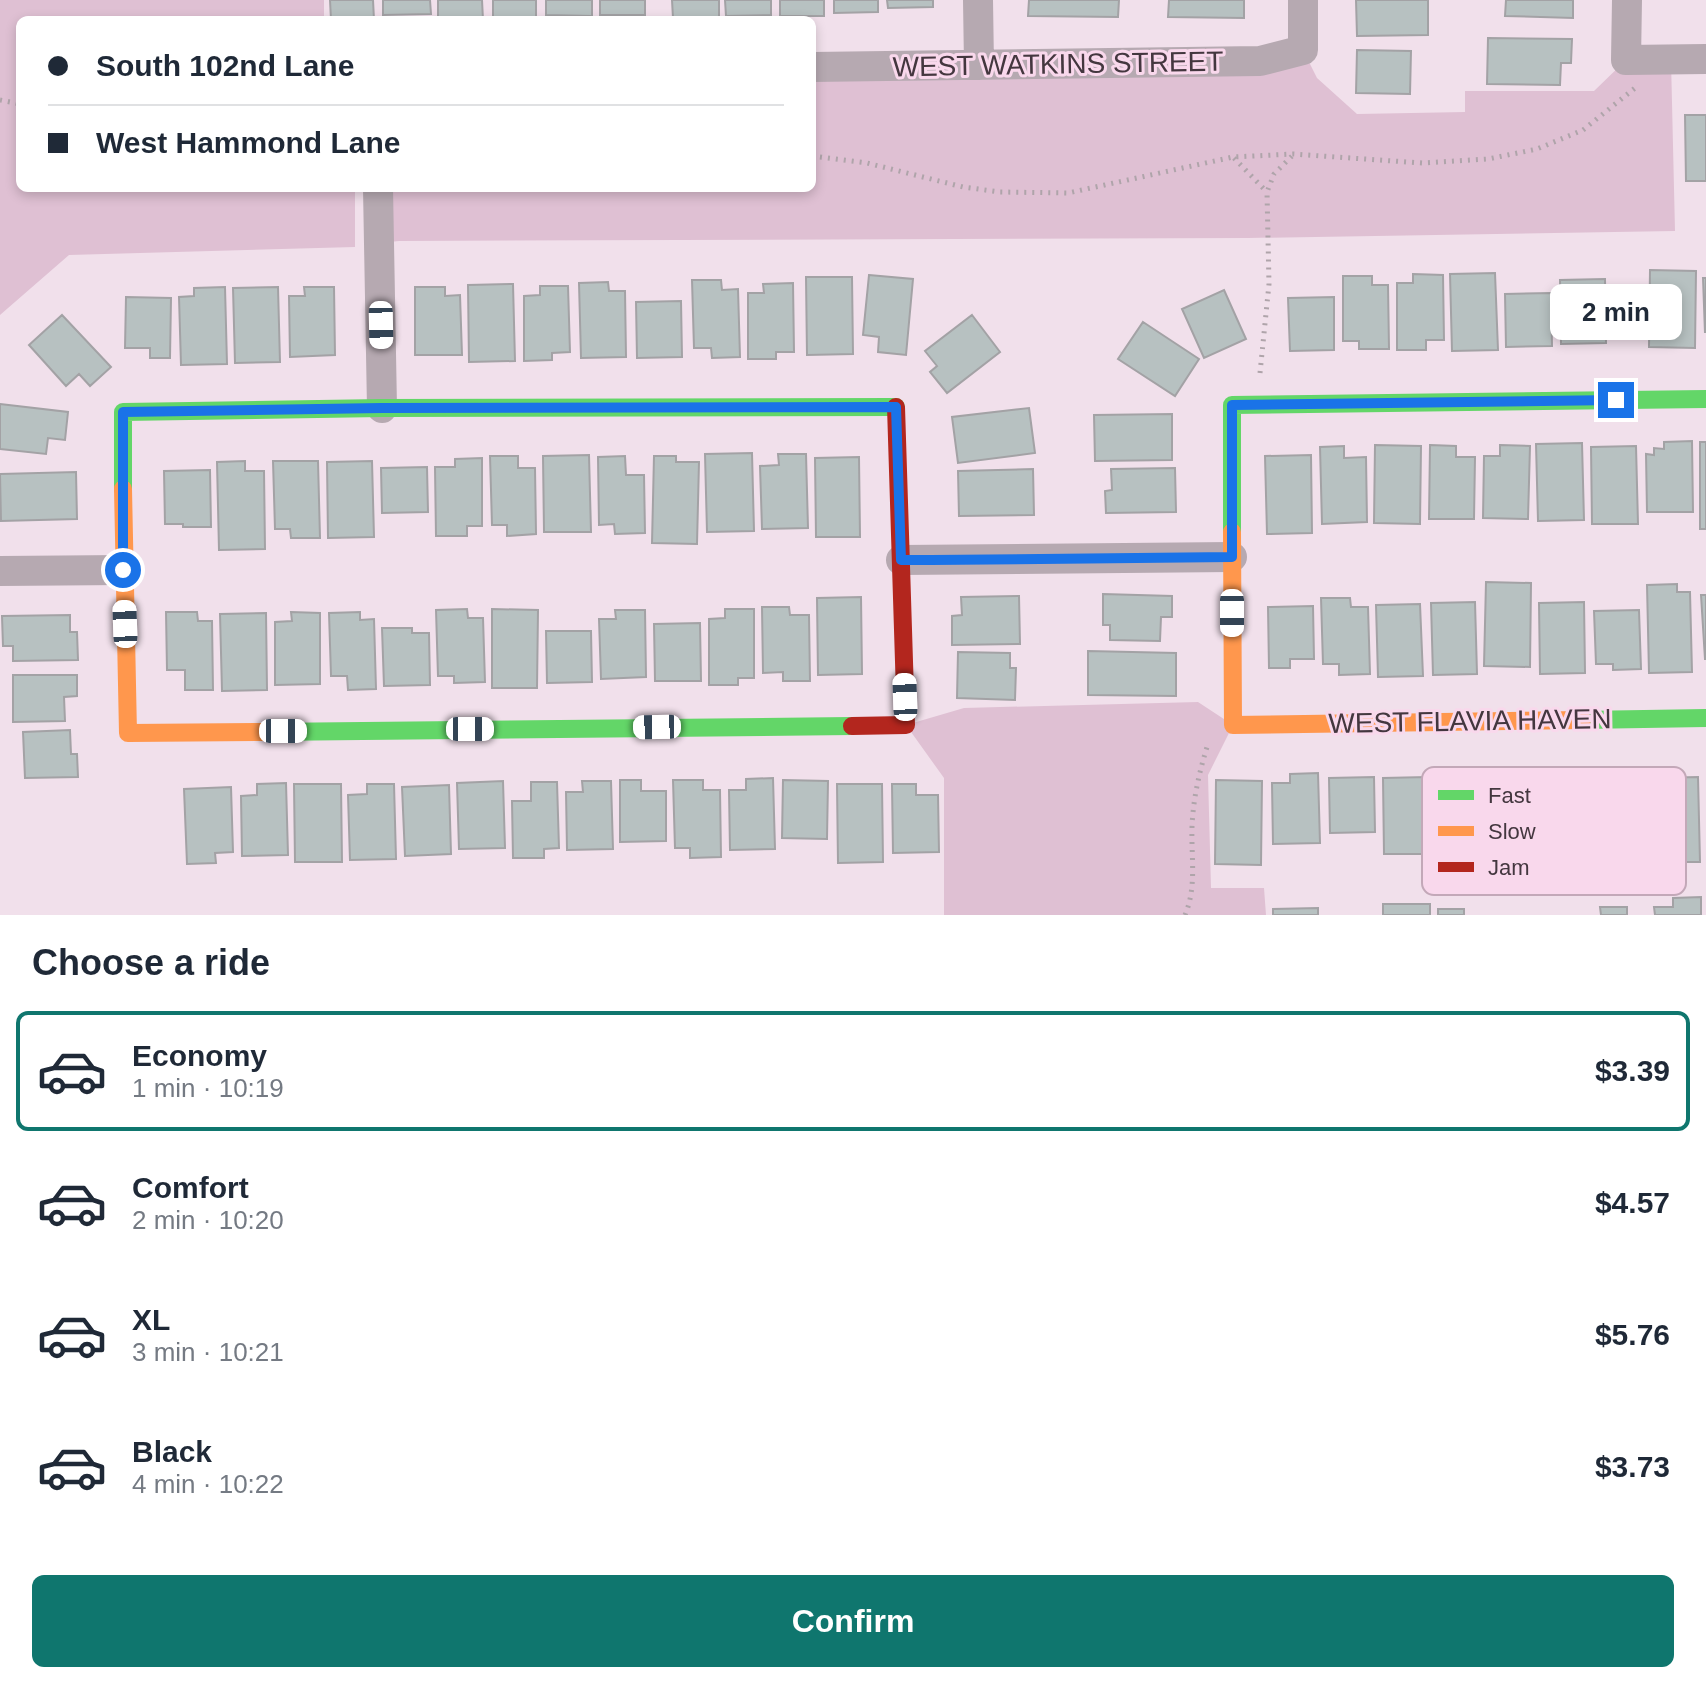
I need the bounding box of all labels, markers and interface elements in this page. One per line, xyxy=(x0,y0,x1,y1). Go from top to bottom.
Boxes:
street label: WEST WATKINS STREET xyxy=(892,46,1224,82)
text: South 102nd Lane xyxy=(96,49,354,82)
text: West Hammond Lane xyxy=(96,126,401,159)
callout: 2 min xyxy=(1550,284,1682,340)
text: 2 min xyxy=(1582,297,1650,327)
car xyxy=(369,301,393,349)
route end xyxy=(1598,382,1634,418)
route start xyxy=(105,552,141,588)
car xyxy=(1220,589,1244,637)
car xyxy=(112,600,138,648)
car xyxy=(892,673,918,721)
street label: WEST FLAVIA HAVEN xyxy=(1328,703,1612,739)
car xyxy=(633,715,681,739)
car xyxy=(446,717,494,741)
car xyxy=(259,719,307,743)
legend xyxy=(1422,767,1686,895)
text: Fast xyxy=(1488,783,1531,808)
text: Slow xyxy=(1488,819,1536,844)
text: Jam xyxy=(1488,855,1530,880)
text: Choose a ride xyxy=(32,942,270,983)
icon: car xyxy=(36,1035,108,1107)
text: Economy xyxy=(132,1039,267,1072)
text: $3.39 xyxy=(1595,1054,1670,1087)
text: 1 min · 10:19 xyxy=(132,1073,284,1103)
icon: car xyxy=(36,1167,108,1239)
text: Comfort xyxy=(132,1171,249,1204)
text: $4.57 xyxy=(1595,1186,1670,1219)
text: 2 min · 10:20 xyxy=(132,1205,284,1235)
icon: car xyxy=(36,1299,108,1371)
text: XL xyxy=(132,1303,170,1336)
text: $5.76 xyxy=(1595,1318,1670,1351)
text: 3 min · 10:21 xyxy=(132,1337,284,1367)
icon: car xyxy=(36,1431,108,1503)
text: Black xyxy=(132,1435,212,1468)
text: $3.73 xyxy=(1595,1450,1670,1483)
text: 4 min · 10:22 xyxy=(132,1469,284,1499)
button: Confirm xyxy=(32,1575,1674,1667)

